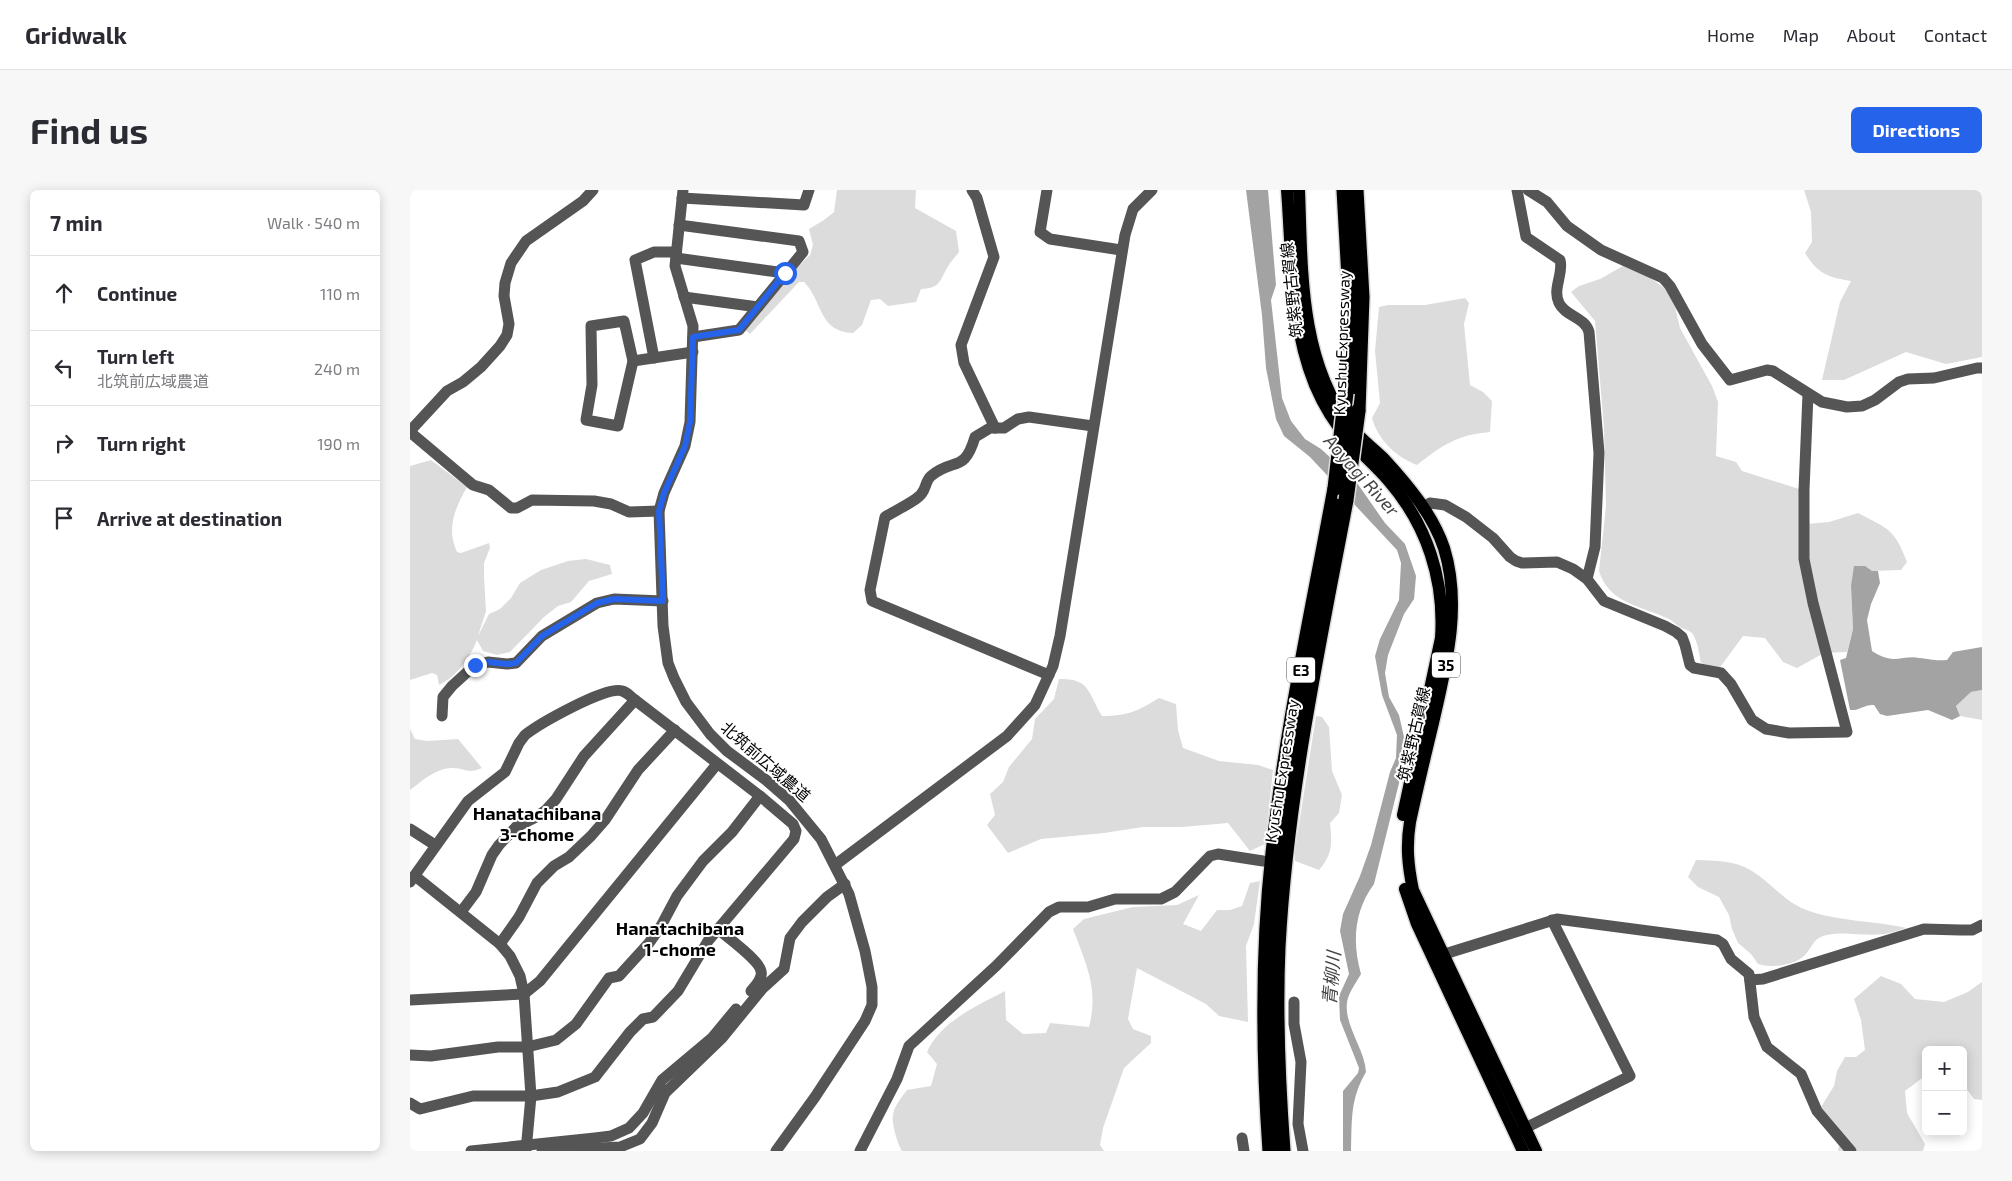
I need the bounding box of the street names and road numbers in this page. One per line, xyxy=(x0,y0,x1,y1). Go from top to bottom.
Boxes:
street label: 筑紫野古賀線 xyxy=(1277,241,1305,339)
street label: Kyushu Expressway xyxy=(1329,270,1353,416)
road number: 35 xyxy=(1432,652,1460,678)
road number: E3 xyxy=(1287,658,1315,682)
street label: 筑紫野古賀線 xyxy=(1393,685,1433,783)
street label: Kyushu Expressway xyxy=(1260,697,1302,844)
street label: 北筑前広域農道 xyxy=(717,717,815,805)

